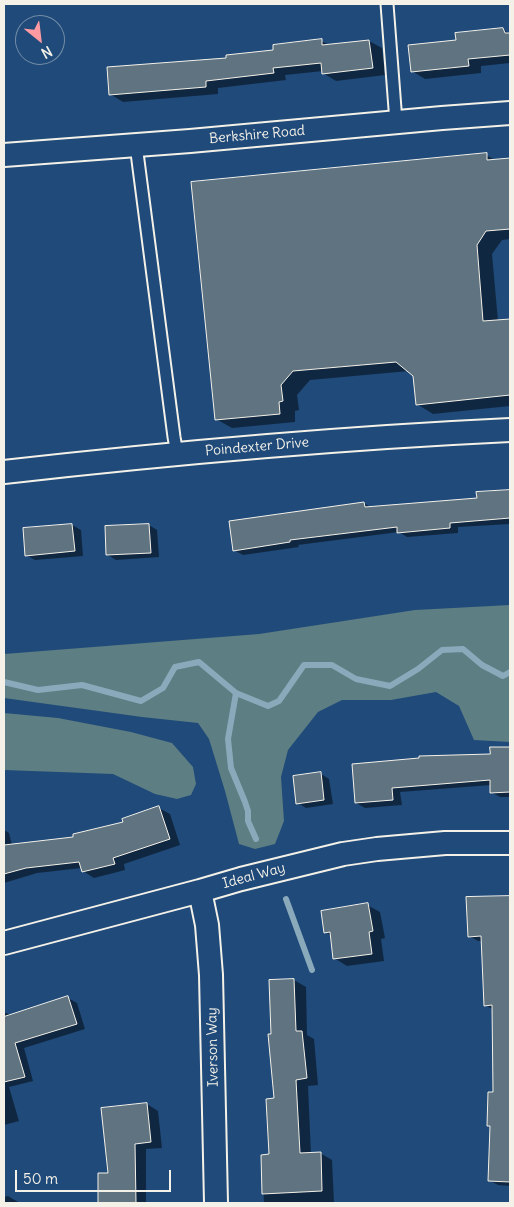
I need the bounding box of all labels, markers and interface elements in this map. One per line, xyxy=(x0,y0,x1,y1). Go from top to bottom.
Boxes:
north arrow xyxy=(15,15,65,65)
text: N xyxy=(38,42,55,62)
street label: Berkshire Road xyxy=(208,122,306,148)
street label: Poindexter Drive xyxy=(204,434,310,460)
street label: Ideal Way xyxy=(221,860,287,892)
street label: Iverson Way xyxy=(204,1007,222,1087)
scale bar xyxy=(18,1160,174,1192)
text: 50 m xyxy=(23,1169,58,1188)

